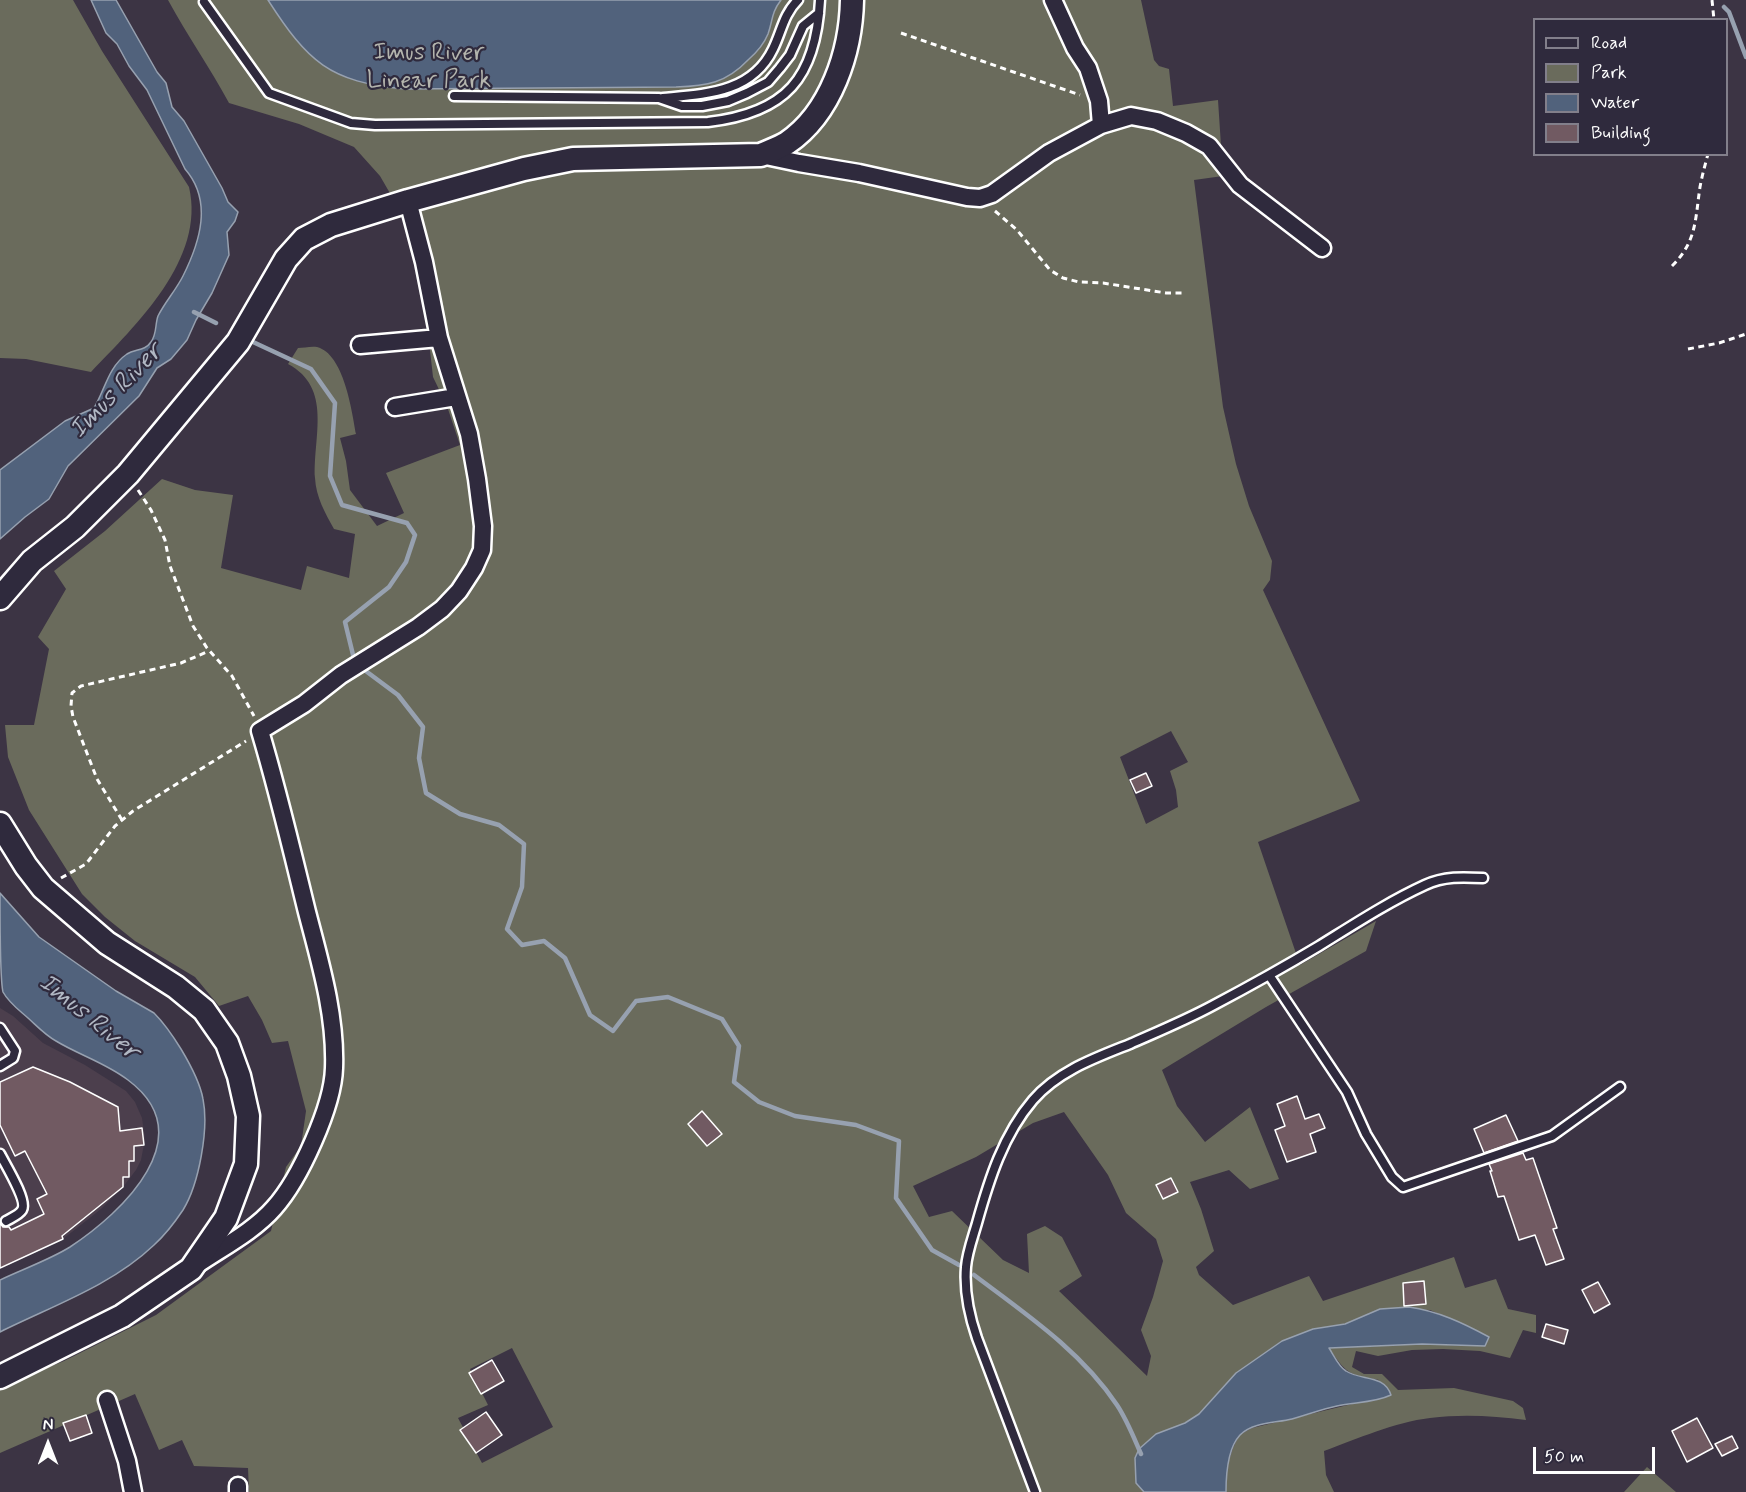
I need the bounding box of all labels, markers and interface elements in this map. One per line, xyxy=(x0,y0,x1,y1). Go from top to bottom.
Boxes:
legend xyxy=(1533,18,1728,156)
text: Road xyxy=(1591,31,1627,55)
park label: Imus River Linear Park xyxy=(367,40,491,96)
text: Park xyxy=(1591,61,1627,85)
text: Water xyxy=(1591,91,1639,115)
text: Building xyxy=(1591,121,1651,145)
water label: Imus River xyxy=(64,338,170,446)
water label: Imus River xyxy=(32,968,144,1068)
north arrow xyxy=(18,1414,78,1474)
text: N xyxy=(43,1415,53,1436)
scale bar xyxy=(1536,1435,1658,1473)
text: 50 m xyxy=(1544,1445,1584,1469)

